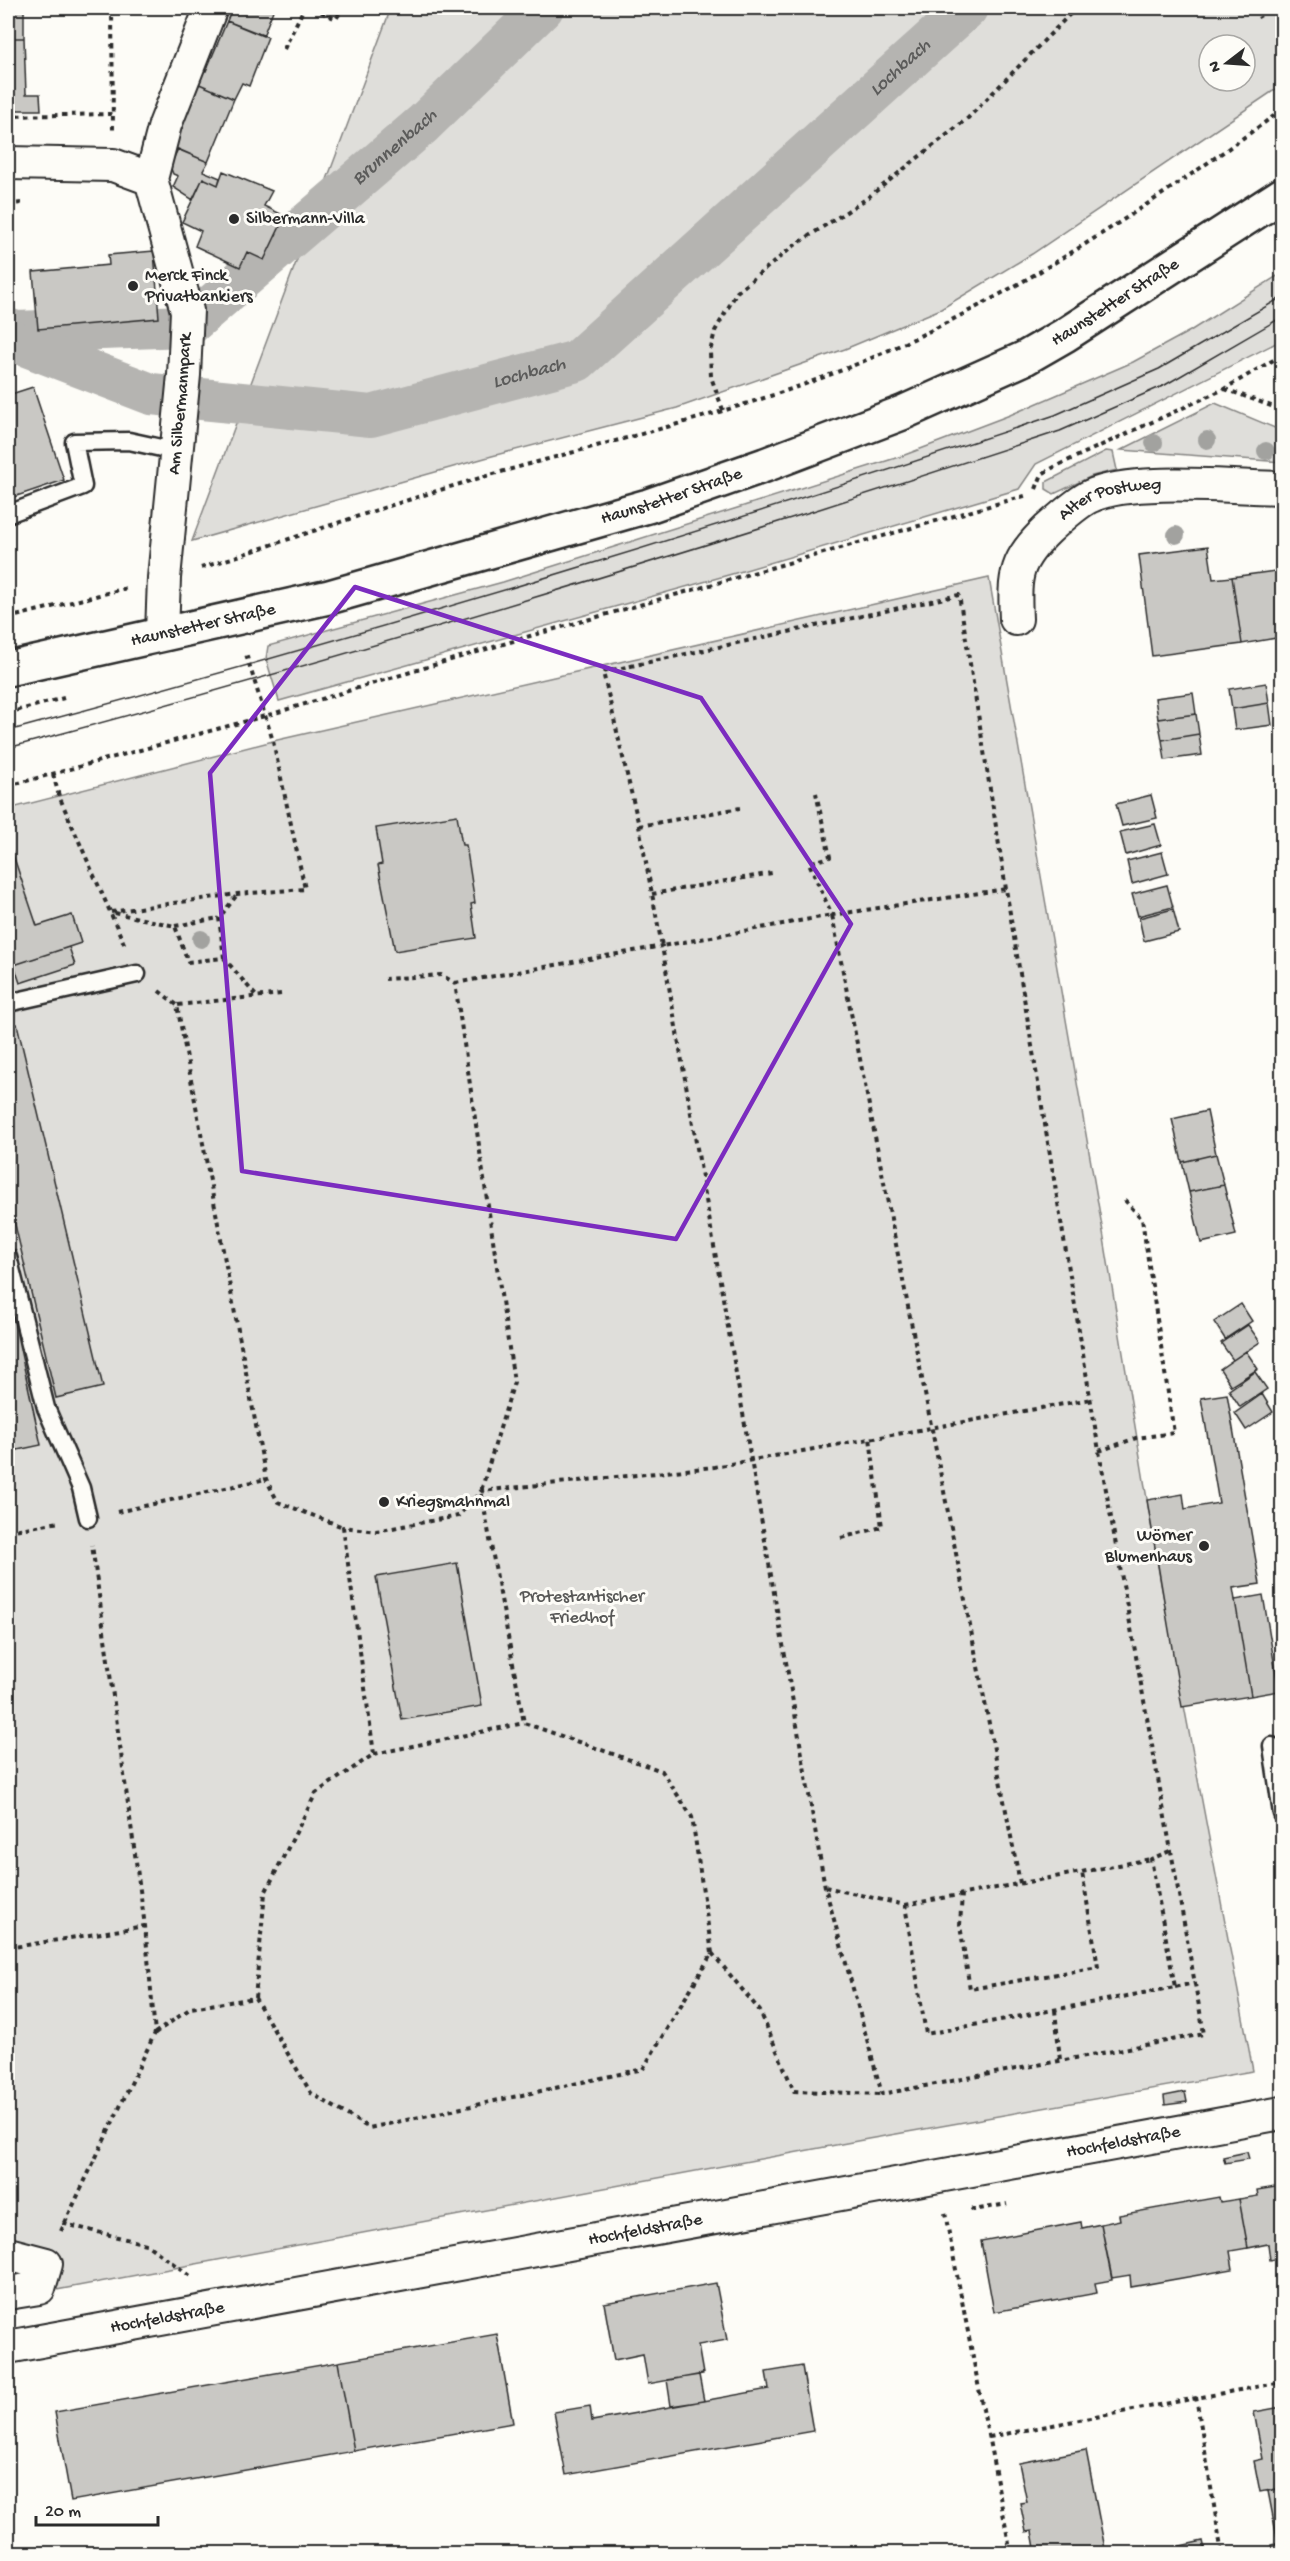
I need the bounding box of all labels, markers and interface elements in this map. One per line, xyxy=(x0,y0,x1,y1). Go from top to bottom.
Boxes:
north arrow xyxy=(1197,33,1257,93)
water label: Lochbach xyxy=(865,34,936,102)
text: N xyxy=(1205,58,1227,74)
water label: Brunnenbach xyxy=(348,105,443,191)
place label: Silbermann-Villa xyxy=(246,209,366,230)
marker: Silbermann-Villa xyxy=(227,212,241,226)
street label: Haunstetter Straße xyxy=(1048,253,1184,351)
place label: Merck Finck Privatbankiers xyxy=(144,266,254,308)
marker: Merck Finck Privatbankiers xyxy=(126,279,140,293)
street label: Am Silbermannpark xyxy=(164,330,197,476)
water label: Lochbach xyxy=(490,353,568,394)
street label: Haunstetter Straße xyxy=(598,463,746,529)
street label: Alter Postweg xyxy=(1054,474,1162,526)
street label: Haunstetter Straße xyxy=(129,599,278,652)
place label: Kriegsmahnmal xyxy=(396,1492,510,1513)
marker: Kriegsmahnmal xyxy=(377,1495,391,1509)
place label: Wörner Blumenhaus xyxy=(1104,1526,1194,1568)
marker: Wörner Blumenhaus xyxy=(1197,1539,1211,1553)
park label: Protestantischer Friedhof xyxy=(519,1587,646,1629)
street label: Hochfeldstraße xyxy=(1065,2121,1183,2163)
street label: Hochfeldstraße xyxy=(587,2209,705,2251)
street label: Hochfeldstraße xyxy=(109,2297,227,2338)
scale bar xyxy=(36,2489,158,2527)
text: 20 m xyxy=(45,2502,81,2523)

